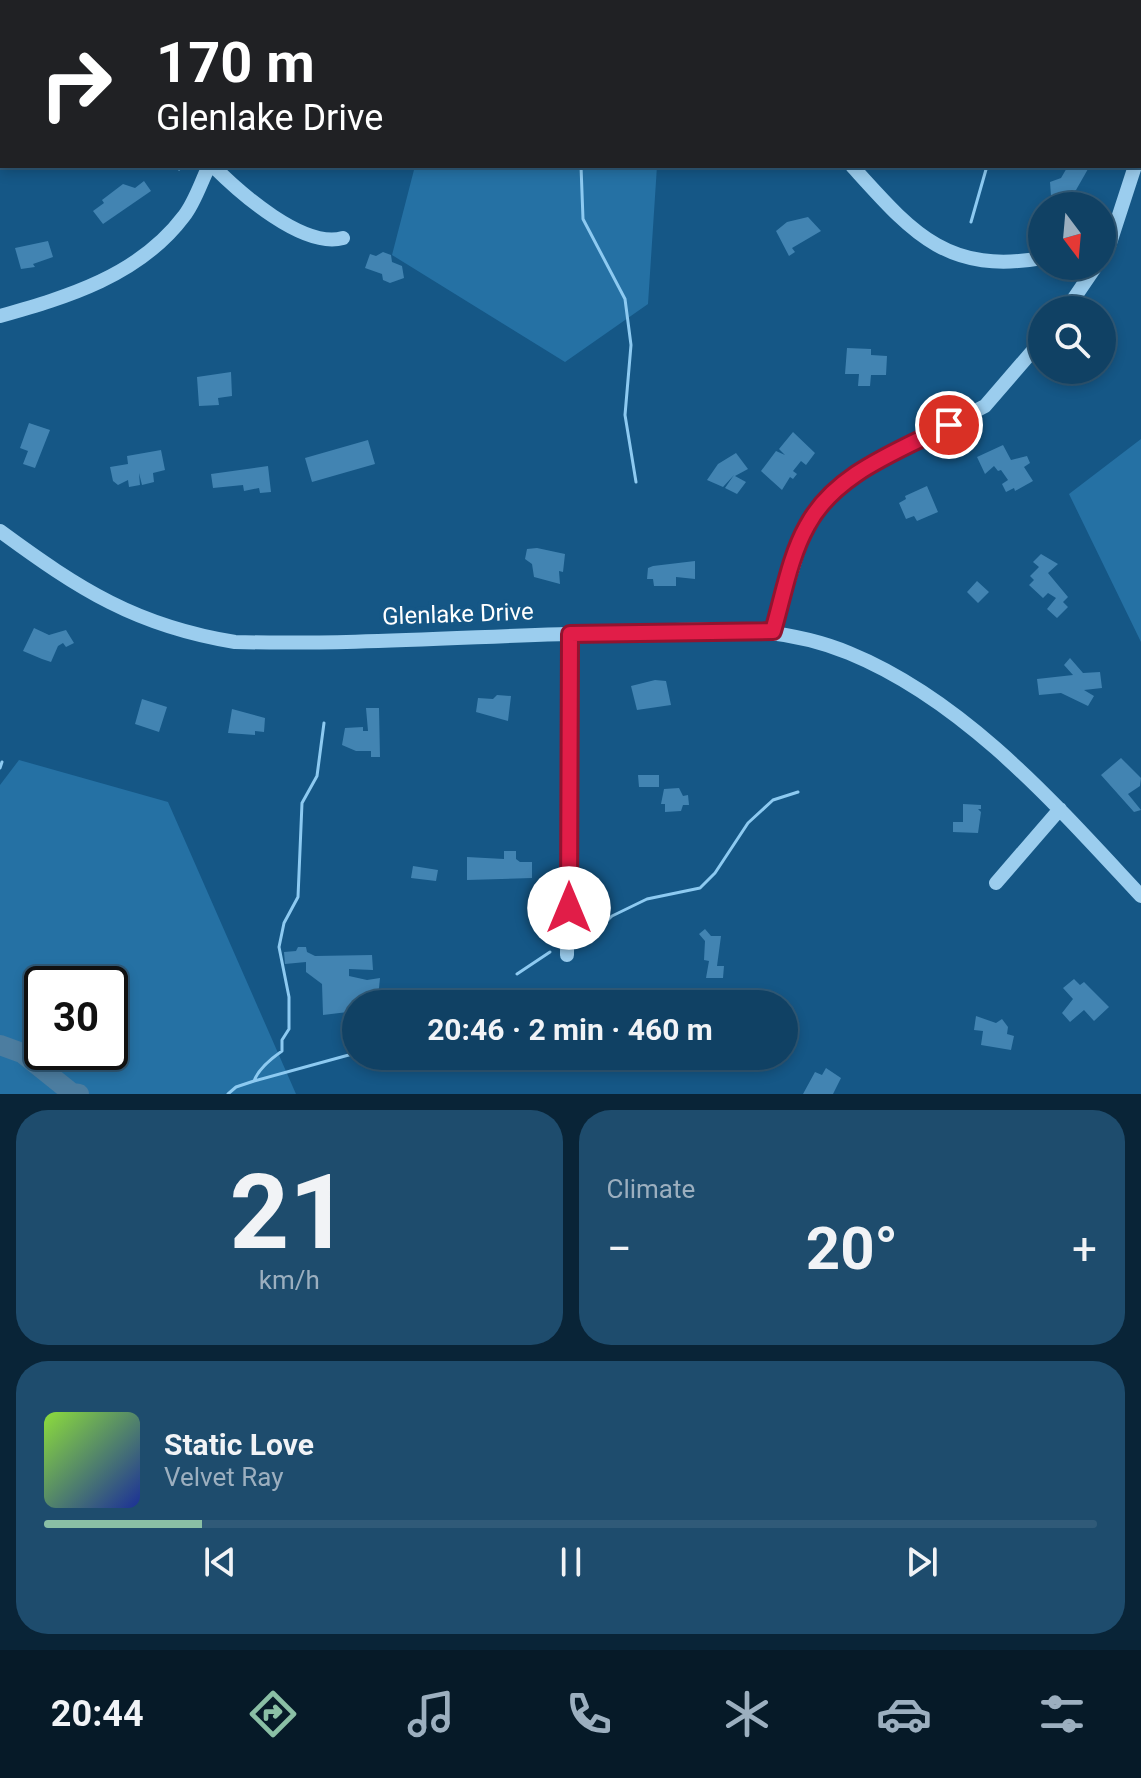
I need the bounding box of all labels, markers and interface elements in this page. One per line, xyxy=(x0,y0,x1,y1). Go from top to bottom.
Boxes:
text: 170 m xyxy=(156,30,315,96)
icon: right xyxy=(24,32,128,136)
text: Glenlake Drive xyxy=(156,97,383,139)
north arrow xyxy=(1028,192,1116,280)
map controls xyxy=(1028,192,1116,384)
button: search xyxy=(1028,296,1116,384)
pin xyxy=(915,391,983,459)
icon: arrive xyxy=(927,403,971,447)
street label: Glenlake Drive xyxy=(382,597,534,631)
position arrow xyxy=(527,866,611,950)
speed limit sign: 30 xyxy=(24,966,128,1070)
text: 20:46 · 2 min · 460 m xyxy=(427,1012,713,1047)
text: 21 xyxy=(230,1152,349,1273)
text: Climate xyxy=(607,1174,695,1204)
text: 20° xyxy=(806,1213,898,1284)
text: − xyxy=(607,1223,632,1275)
text: + xyxy=(1072,1223,1097,1275)
text: km/h xyxy=(259,1265,320,1295)
text: Static Love xyxy=(164,1427,314,1462)
text: Velvet Ray xyxy=(164,1462,284,1492)
icon: previous xyxy=(198,1540,242,1584)
icon: pause xyxy=(549,1540,593,1584)
icon: next xyxy=(900,1540,944,1584)
icon: directions xyxy=(245,1686,301,1742)
icon: music xyxy=(403,1686,459,1742)
icon: phone xyxy=(561,1686,617,1742)
icon: climate xyxy=(719,1686,775,1742)
icon: car xyxy=(876,1686,932,1742)
icon: filters xyxy=(1034,1686,1090,1742)
text: 20:44 xyxy=(51,1693,144,1735)

